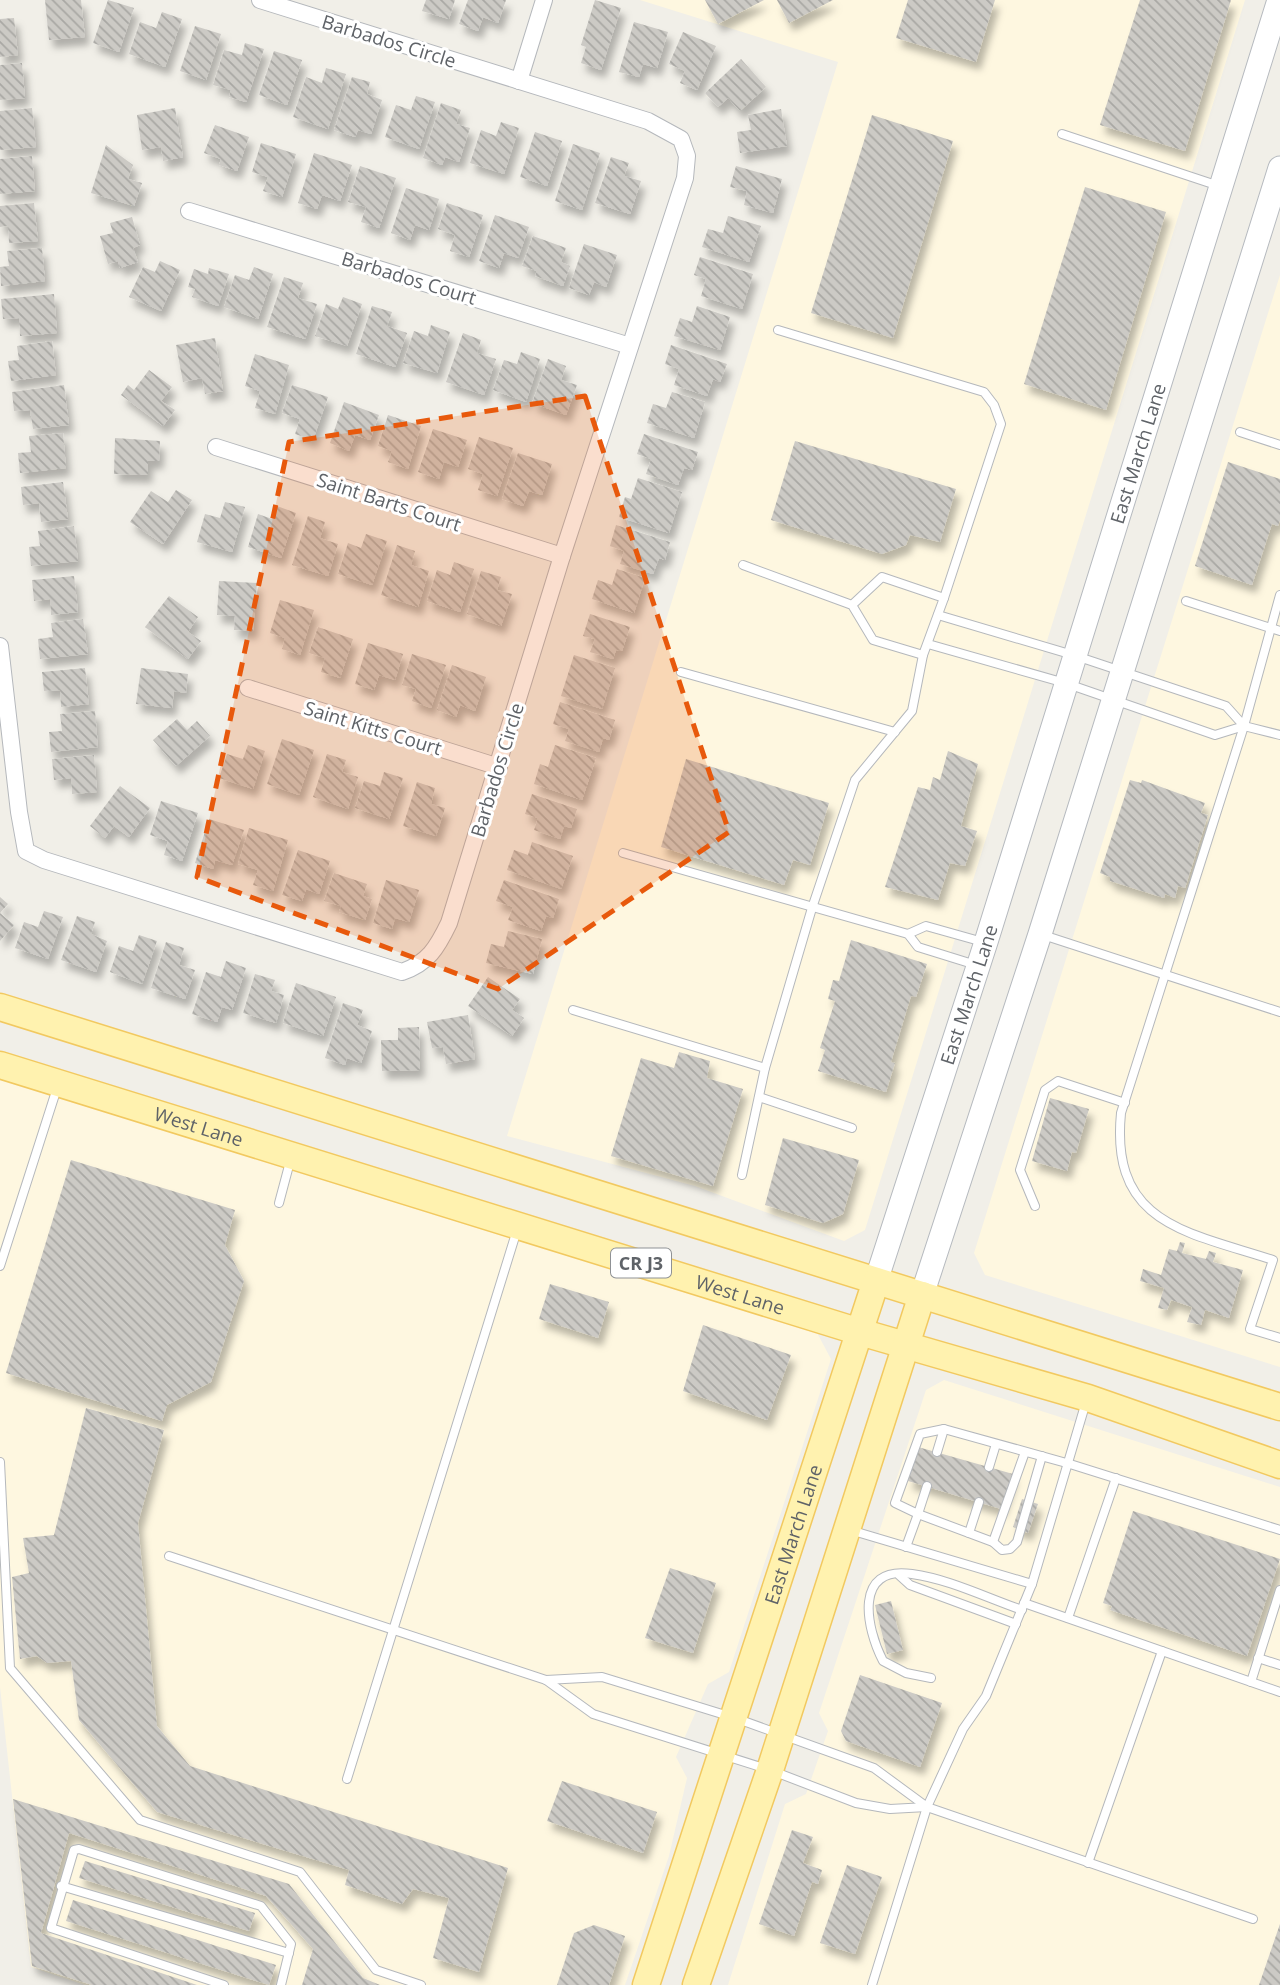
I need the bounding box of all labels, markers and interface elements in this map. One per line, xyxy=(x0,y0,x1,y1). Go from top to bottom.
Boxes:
street label: Barbados Circle xyxy=(319,8,459,74)
street label: Barbados Court xyxy=(339,245,480,311)
street label: East March Lane xyxy=(1104,380,1172,527)
street label: Saint Barts Court xyxy=(314,466,465,538)
street label: Saint Kitts Court xyxy=(301,695,445,761)
street label: Barbados Circle xyxy=(464,700,530,840)
street label: East March Lane xyxy=(934,921,1004,1068)
street label: West Lane xyxy=(151,1101,246,1153)
road number: CR J3 xyxy=(611,1248,671,1278)
street label: West Lane xyxy=(692,1269,788,1321)
street label: East March Lane xyxy=(758,1461,828,1608)

